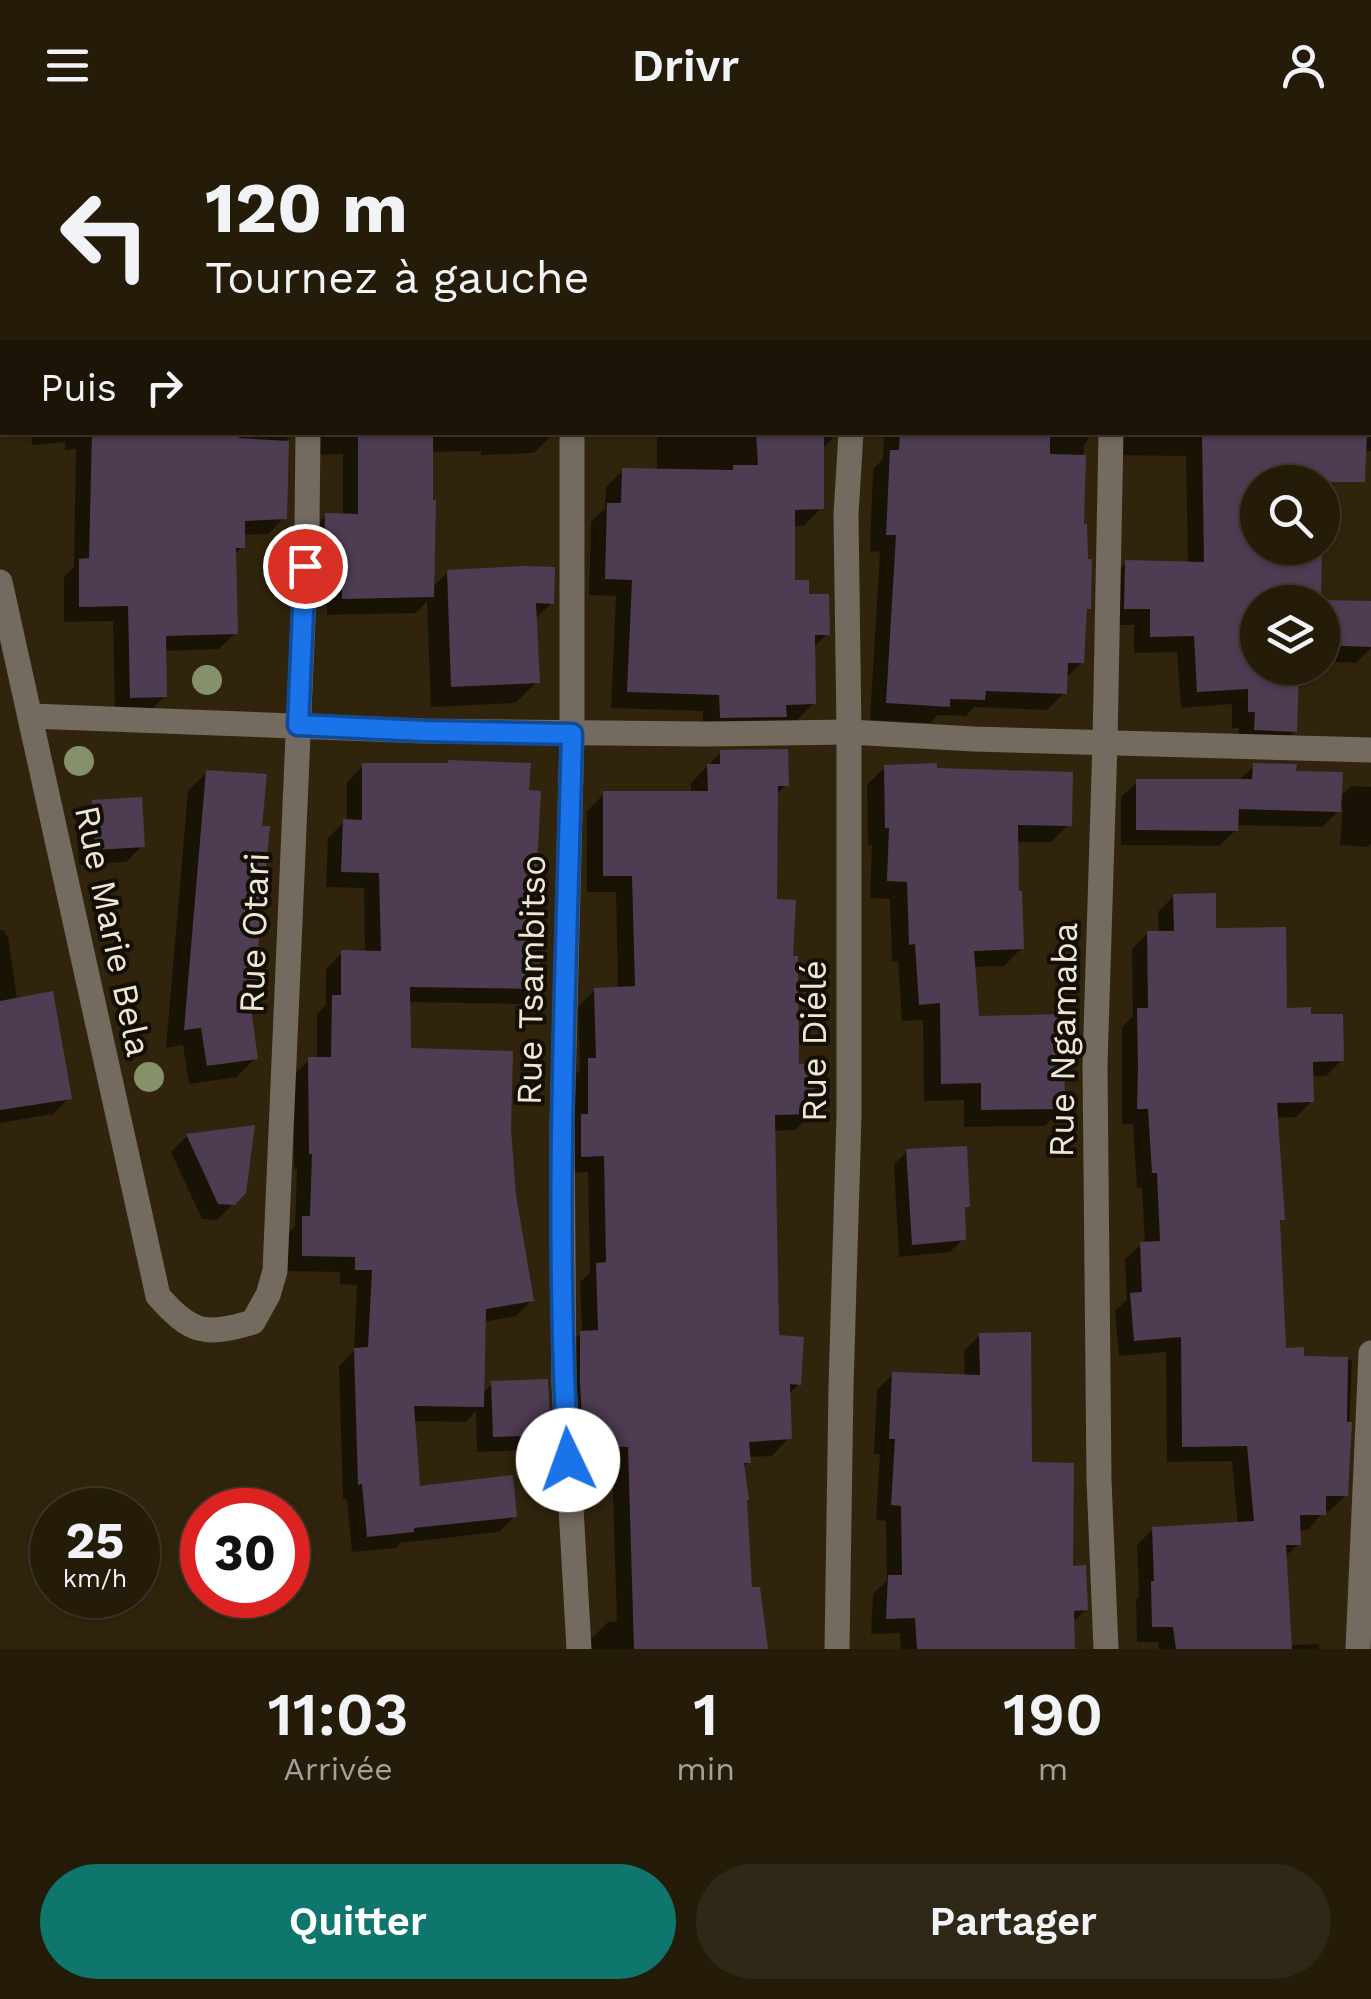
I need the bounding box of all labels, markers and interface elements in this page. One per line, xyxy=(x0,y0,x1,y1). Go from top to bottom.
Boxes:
icon: menu xyxy=(40,38,95,93)
icon: person xyxy=(1276,38,1331,93)
text: Drivr xyxy=(632,39,739,92)
text: 120 m xyxy=(205,167,408,249)
icon: left xyxy=(40,170,170,300)
text: Tournez à gauche xyxy=(205,251,590,304)
icon: right xyxy=(137,360,192,415)
text: Puis xyxy=(40,366,117,410)
map controls xyxy=(1240,465,1340,685)
button: search xyxy=(1240,465,1340,565)
pin xyxy=(263,524,348,609)
icon: arrive xyxy=(278,539,333,594)
button: layers xyxy=(1240,585,1340,685)
street label: Rue Marie Bela xyxy=(66,802,160,1060)
street label: Rue Otari xyxy=(230,852,278,1014)
street label: Rue Tsambitso xyxy=(508,854,554,1106)
street label: Rue Ngamaba xyxy=(1040,922,1086,1158)
street label: Rue Diélé xyxy=(793,960,835,1122)
position arrow xyxy=(516,1408,620,1512)
speed limit sign: 30 xyxy=(180,1488,310,1618)
text: 25 xyxy=(66,1511,124,1570)
text: km/h xyxy=(63,1564,127,1593)
text: 11:03 xyxy=(268,1679,409,1750)
text: 1 xyxy=(693,1679,718,1750)
text: 190 xyxy=(1003,1679,1103,1750)
text: Arrivée xyxy=(284,1750,393,1788)
text: min xyxy=(676,1750,735,1788)
text: m xyxy=(1038,1750,1068,1788)
button: Quitter xyxy=(40,1864,676,1979)
button: Partager xyxy=(696,1864,1331,1979)

